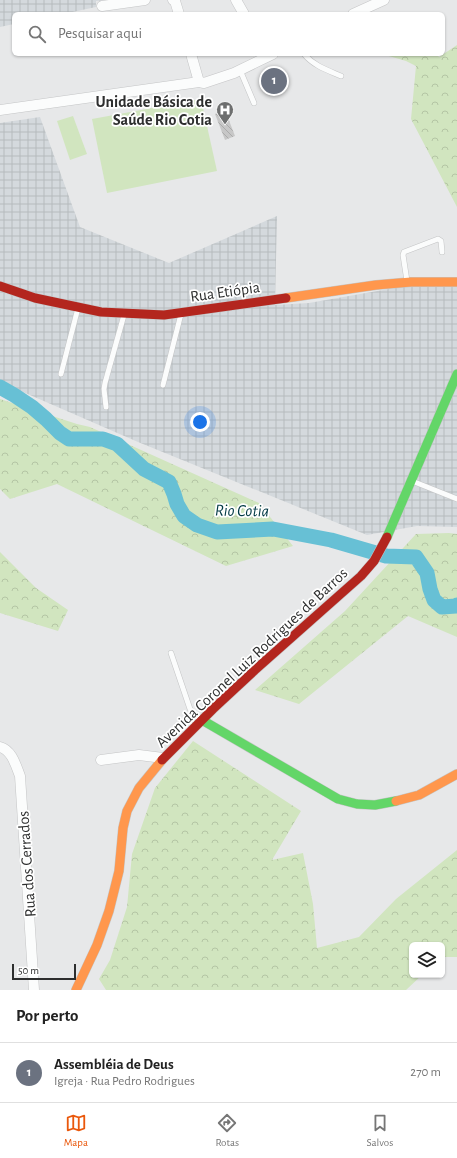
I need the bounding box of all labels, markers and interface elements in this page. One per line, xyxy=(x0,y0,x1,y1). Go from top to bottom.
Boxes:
search box xyxy=(12,12,445,56)
icon: search xyxy=(26,23,48,45)
text: Pesquisar aqui xyxy=(58,26,142,41)
pin: 1 xyxy=(261,66,287,96)
place label: Unidade Básica de Saúde Rio Cotia xyxy=(96,94,212,128)
hospital icon: Unidade Básica de Saúde Rio Cotia xyxy=(215,100,235,125)
street label: Rua Etiópia xyxy=(189,279,261,305)
your location xyxy=(190,412,210,432)
water label: Rio Cotia xyxy=(215,502,269,519)
street label: Avenida Coronel Luiz Rodrigues de Barros xyxy=(153,565,351,751)
street label: Rua dos Cerrados xyxy=(15,810,39,918)
map controls xyxy=(409,942,445,978)
button: layers xyxy=(409,942,445,978)
scale bar xyxy=(12,962,76,981)
text: 50 m xyxy=(18,965,39,976)
text: Por perto xyxy=(16,1007,79,1024)
text: Assembléia de Deus xyxy=(54,1057,174,1072)
text: 1 xyxy=(27,1066,31,1079)
text: 270 m xyxy=(410,1066,441,1079)
text: Igreja · Rua Pedro Rodrigues xyxy=(54,1075,195,1088)
tab: Mapa xyxy=(64,1112,88,1149)
tab: Rotas xyxy=(215,1112,239,1149)
tab: Salvos xyxy=(367,1112,393,1149)

